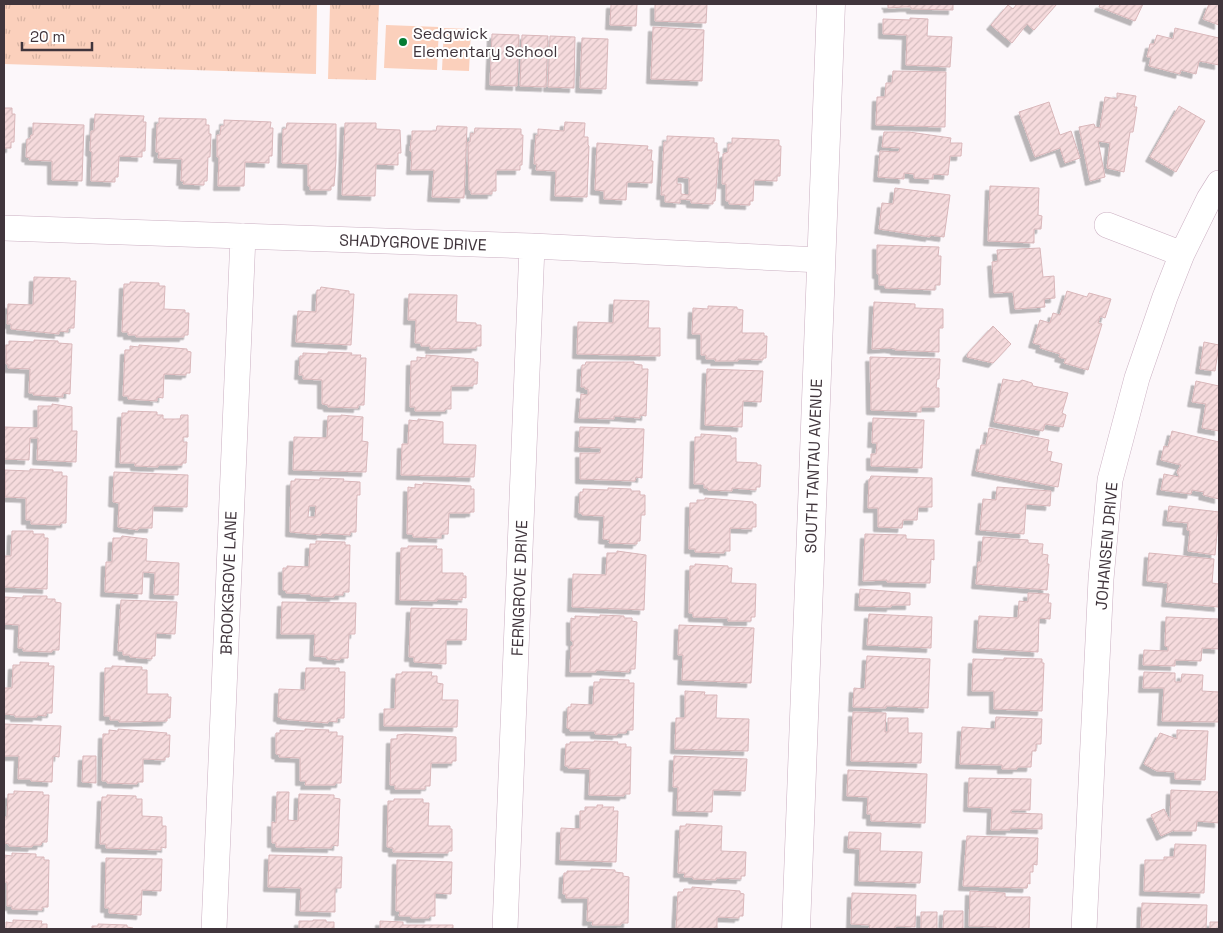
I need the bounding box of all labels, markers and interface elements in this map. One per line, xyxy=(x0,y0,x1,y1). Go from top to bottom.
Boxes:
scale bar xyxy=(22,20,92,52)
place label: Sedgwick Elementary School xyxy=(413,23,558,62)
text: 20 m xyxy=(30,27,65,46)
marker: Sedgwick Elementary School xyxy=(397,36,409,48)
street label: SHADYGROVE DRIVE xyxy=(339,229,487,256)
street label: SOUTH TANTAU AVENUE xyxy=(800,378,827,554)
street label: JOHANSEN DRIVE xyxy=(1090,481,1123,611)
street label: BROOKGROVE LANE xyxy=(215,511,242,655)
street label: FERNGROVE DRIVE xyxy=(507,520,532,656)

